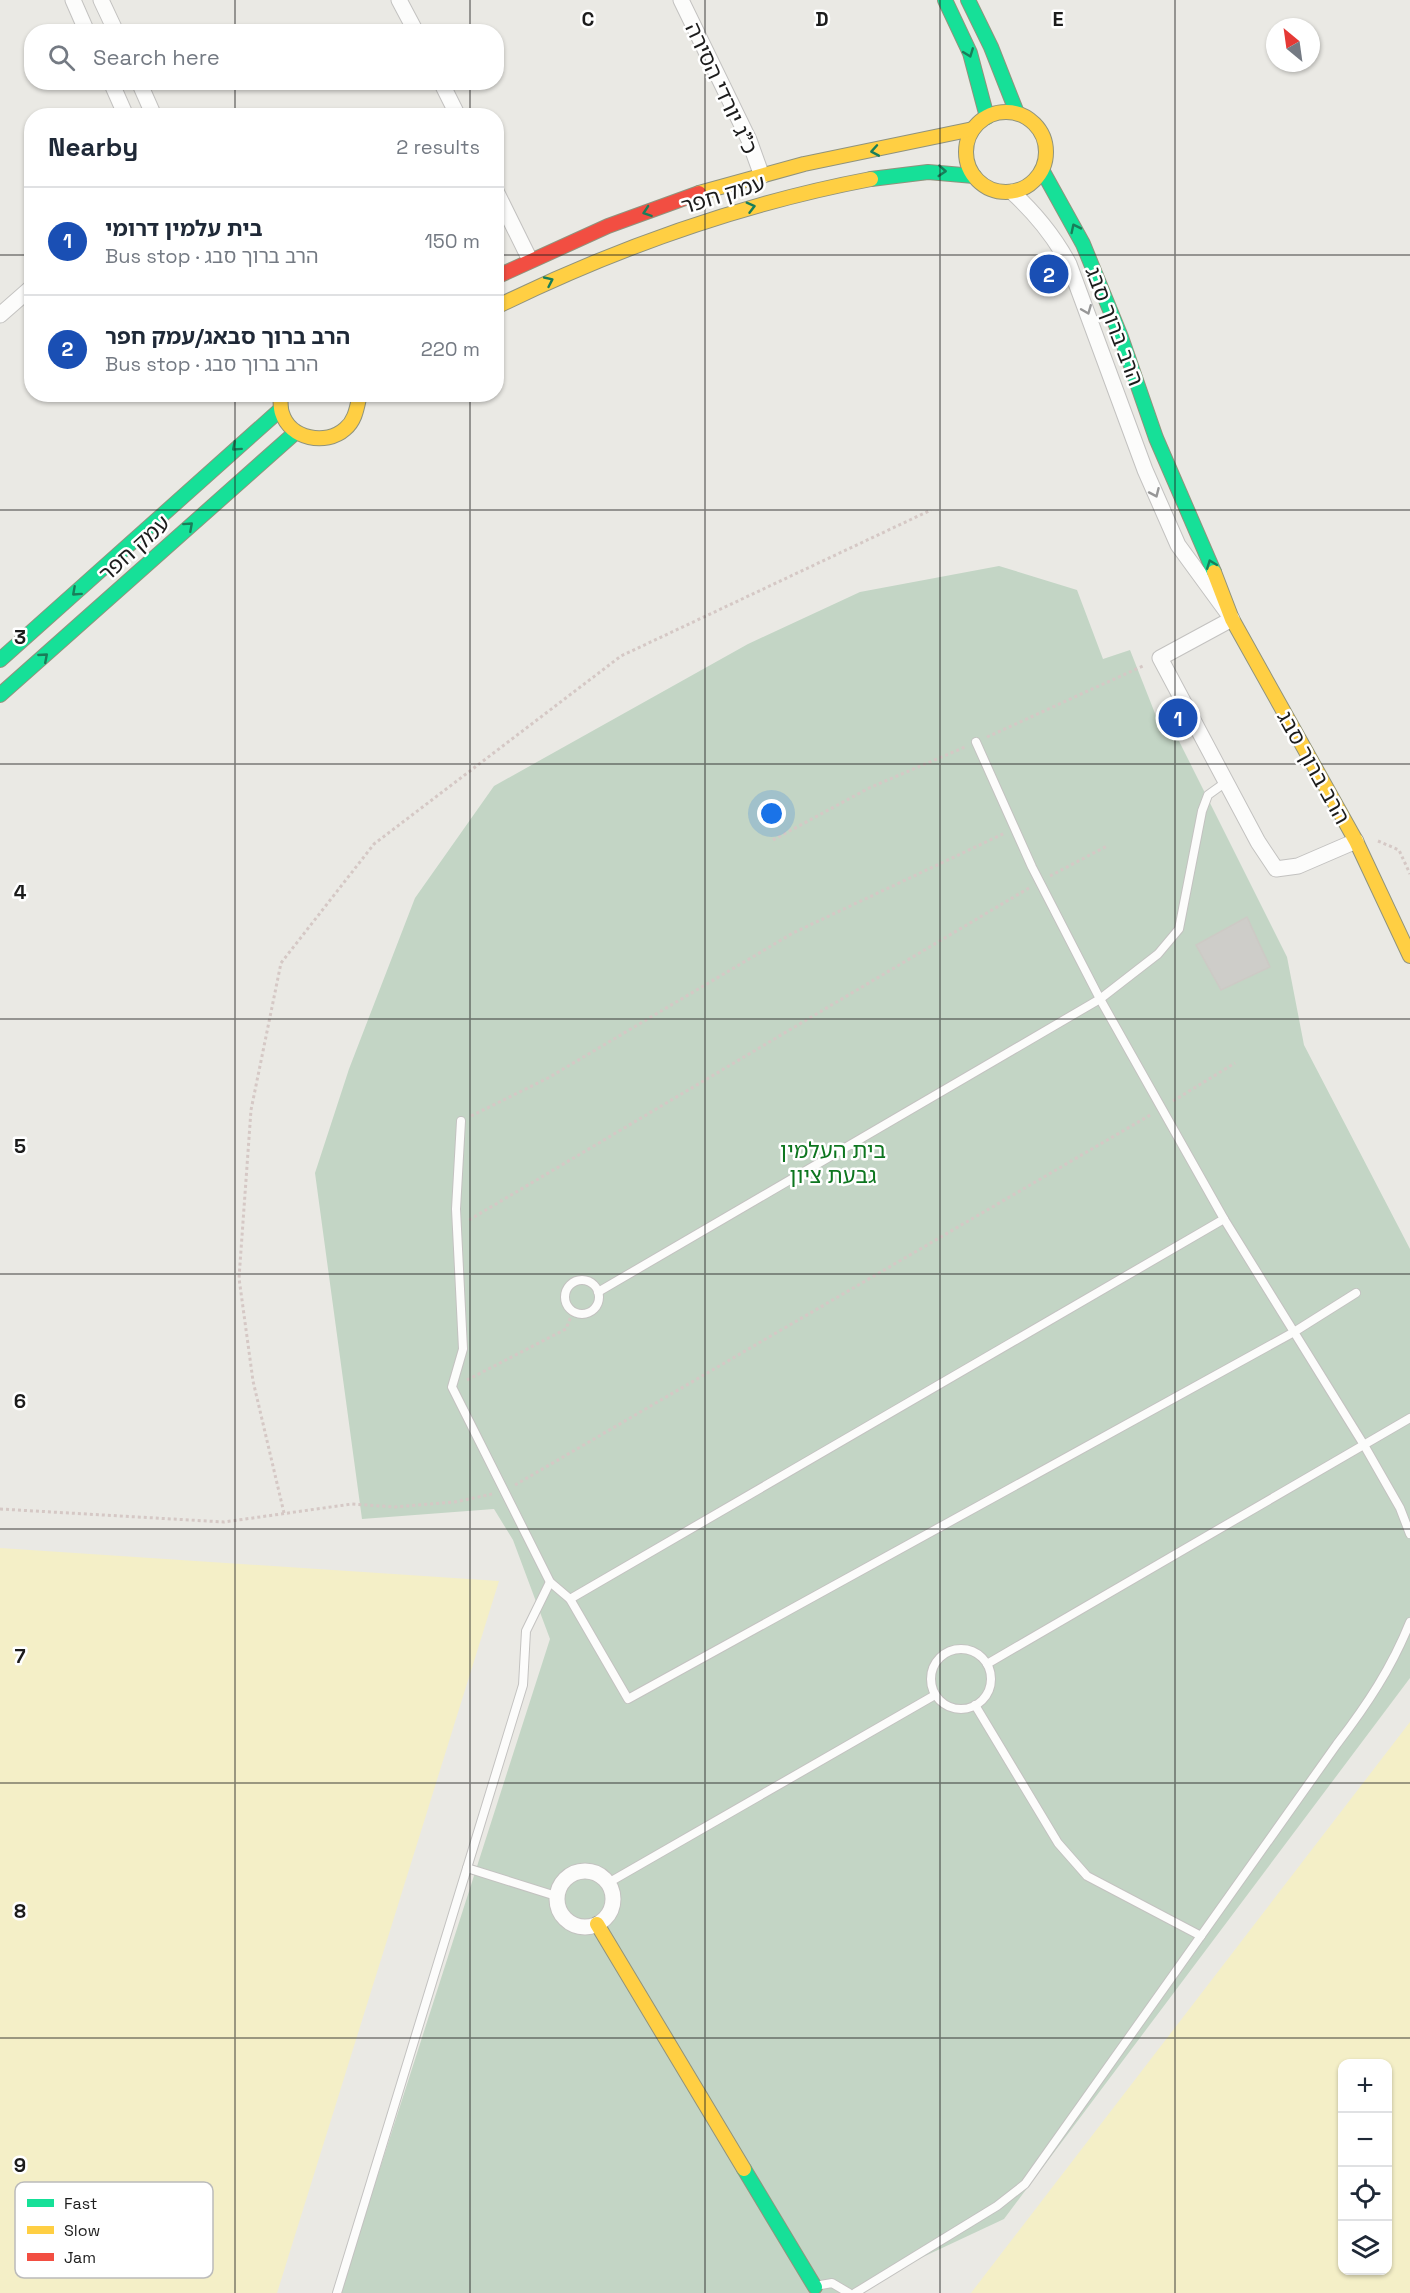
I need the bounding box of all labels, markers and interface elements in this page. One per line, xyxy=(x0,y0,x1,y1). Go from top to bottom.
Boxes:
text: C xyxy=(582,6,595,32)
text: D xyxy=(815,6,829,32)
text: E xyxy=(1052,6,1064,32)
street label: כ"ג יורדי הסירה xyxy=(679,18,765,158)
north arrow xyxy=(1266,18,1320,72)
search box xyxy=(24,24,504,90)
icon: search xyxy=(45,41,78,74)
text: Search here xyxy=(93,43,220,71)
one-way arrow xyxy=(962,47,974,58)
text: Nearby xyxy=(48,130,138,164)
text: 2 results xyxy=(396,134,480,160)
one-way arrow xyxy=(871,144,881,157)
one-way arrow xyxy=(938,164,947,177)
street label: עמק חפר xyxy=(678,168,768,220)
one-way arrow xyxy=(746,201,756,214)
one-way arrow xyxy=(642,205,653,217)
text: בית עלמין דרומי xyxy=(105,214,263,242)
one-way arrow xyxy=(1071,223,1083,234)
text: 1 xyxy=(63,228,72,254)
text: 150 m xyxy=(425,228,480,254)
text: Bus stop · הרב ברוך סבג xyxy=(105,243,319,269)
pin: 2 xyxy=(1030,252,1068,296)
street label: הרב ברוך סבג xyxy=(1079,262,1151,390)
one-way arrow xyxy=(542,276,553,288)
one-way arrow xyxy=(1080,304,1092,315)
text: הרב ברוך סבאג/עמק חפר xyxy=(105,322,350,350)
text: 2 xyxy=(62,336,73,362)
text: 220 m xyxy=(421,336,480,362)
text: Bus stop · הרב ברוך סבג xyxy=(105,351,319,377)
one-way arrow xyxy=(232,440,243,451)
one-way arrow xyxy=(1148,487,1160,498)
street label: עמק חפר xyxy=(93,509,175,587)
one-way arrow xyxy=(183,522,193,533)
one-way arrow xyxy=(1206,559,1219,570)
one-way arrow xyxy=(72,585,83,596)
text: 3 xyxy=(14,624,26,650)
one-way arrow xyxy=(37,653,48,664)
pin: 1 xyxy=(1158,696,1198,740)
street label: הרב ברוך סבג xyxy=(1271,705,1357,829)
your location xyxy=(757,799,786,828)
text: 4 xyxy=(14,879,27,905)
text: 5 xyxy=(14,1133,26,1159)
park label: בית העלמין גבעת ציון xyxy=(780,1136,886,1189)
text: 6 xyxy=(14,1388,26,1414)
text: 7 xyxy=(14,1643,26,1669)
text: 8 xyxy=(14,1898,26,1924)
map controls xyxy=(1338,2059,1392,2275)
button: + xyxy=(1338,2059,1392,2113)
button: − xyxy=(1338,2113,1392,2167)
text: 9 xyxy=(14,2152,26,2178)
button: locate xyxy=(1338,2167,1392,2221)
legend xyxy=(15,2182,213,2278)
text: Fast xyxy=(64,2193,97,2214)
text: Slow xyxy=(64,2220,100,2241)
button: layers xyxy=(1338,2221,1392,2275)
text: Jam xyxy=(64,2247,96,2268)

